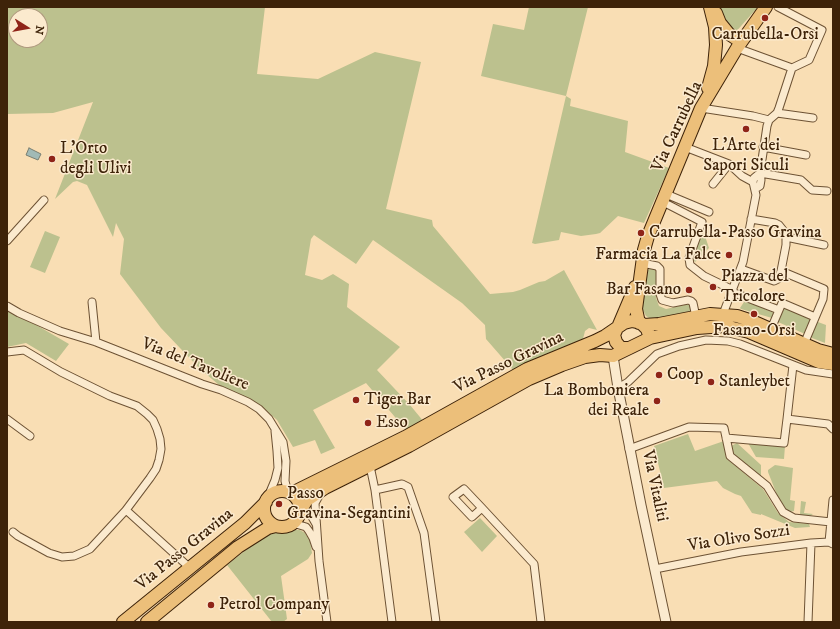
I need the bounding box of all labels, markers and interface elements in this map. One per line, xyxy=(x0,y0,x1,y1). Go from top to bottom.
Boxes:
north arrow xyxy=(8,8,48,48)
marker: Carrubella-Orsi xyxy=(760,13,770,23)
text: N xyxy=(31,24,47,36)
place label: Carrubella-Orsi xyxy=(711,25,819,45)
street label: Via Carrubella xyxy=(648,78,708,176)
marker: L'Arte dei Sapori Siculi xyxy=(741,124,751,134)
place label: L'Arte dei Sapori Siculi xyxy=(703,136,789,176)
place label: L'Orto degli Ulivi xyxy=(60,139,131,179)
marker: L'Orto degli Ulivi xyxy=(47,154,57,164)
place label: Carrubella-Passo Gravina xyxy=(649,223,821,243)
marker: Carrubella-Passo Gravina xyxy=(636,228,646,238)
place label: Farmacia La Falce xyxy=(595,245,721,265)
marker: Farmacia La Falce xyxy=(724,250,734,260)
place label: Piazza del Tricolore xyxy=(721,267,789,307)
place label: Bar Fasano xyxy=(606,280,681,300)
marker: Piazza del Tricolore xyxy=(708,282,718,292)
marker: Bar Fasano xyxy=(684,285,694,295)
marker: Fasano-Orsi xyxy=(749,309,759,319)
place label: Fasano-Orsi xyxy=(713,321,795,341)
street label: Via Passo Gravina xyxy=(451,328,567,398)
street label: Via del Tavoliere xyxy=(138,334,252,396)
place label: Coop xyxy=(667,365,703,385)
marker: Coop xyxy=(654,370,664,380)
place label: Stanleybet xyxy=(719,372,790,392)
marker: Stanleybet xyxy=(706,377,716,387)
place label: La Bomboniera dei Reale xyxy=(544,381,649,421)
place label: Tiger Bar xyxy=(364,390,431,410)
marker: Tiger Bar xyxy=(351,395,361,405)
marker: La Bomboniera dei Reale xyxy=(652,396,662,406)
place label: Esso xyxy=(376,413,408,433)
marker: Esso xyxy=(363,418,373,428)
street label: Via Vitaliti xyxy=(636,448,672,524)
place label: Passo Gravina-Segantini xyxy=(287,484,411,524)
marker: Passo Gravina-Segantini xyxy=(274,499,284,509)
street label: Via Passo Gravina xyxy=(132,504,238,596)
street label: Via Olivo Sozzi xyxy=(687,521,791,557)
place label: Petrol Company xyxy=(219,595,329,615)
marker: Petrol Company xyxy=(206,600,216,610)

